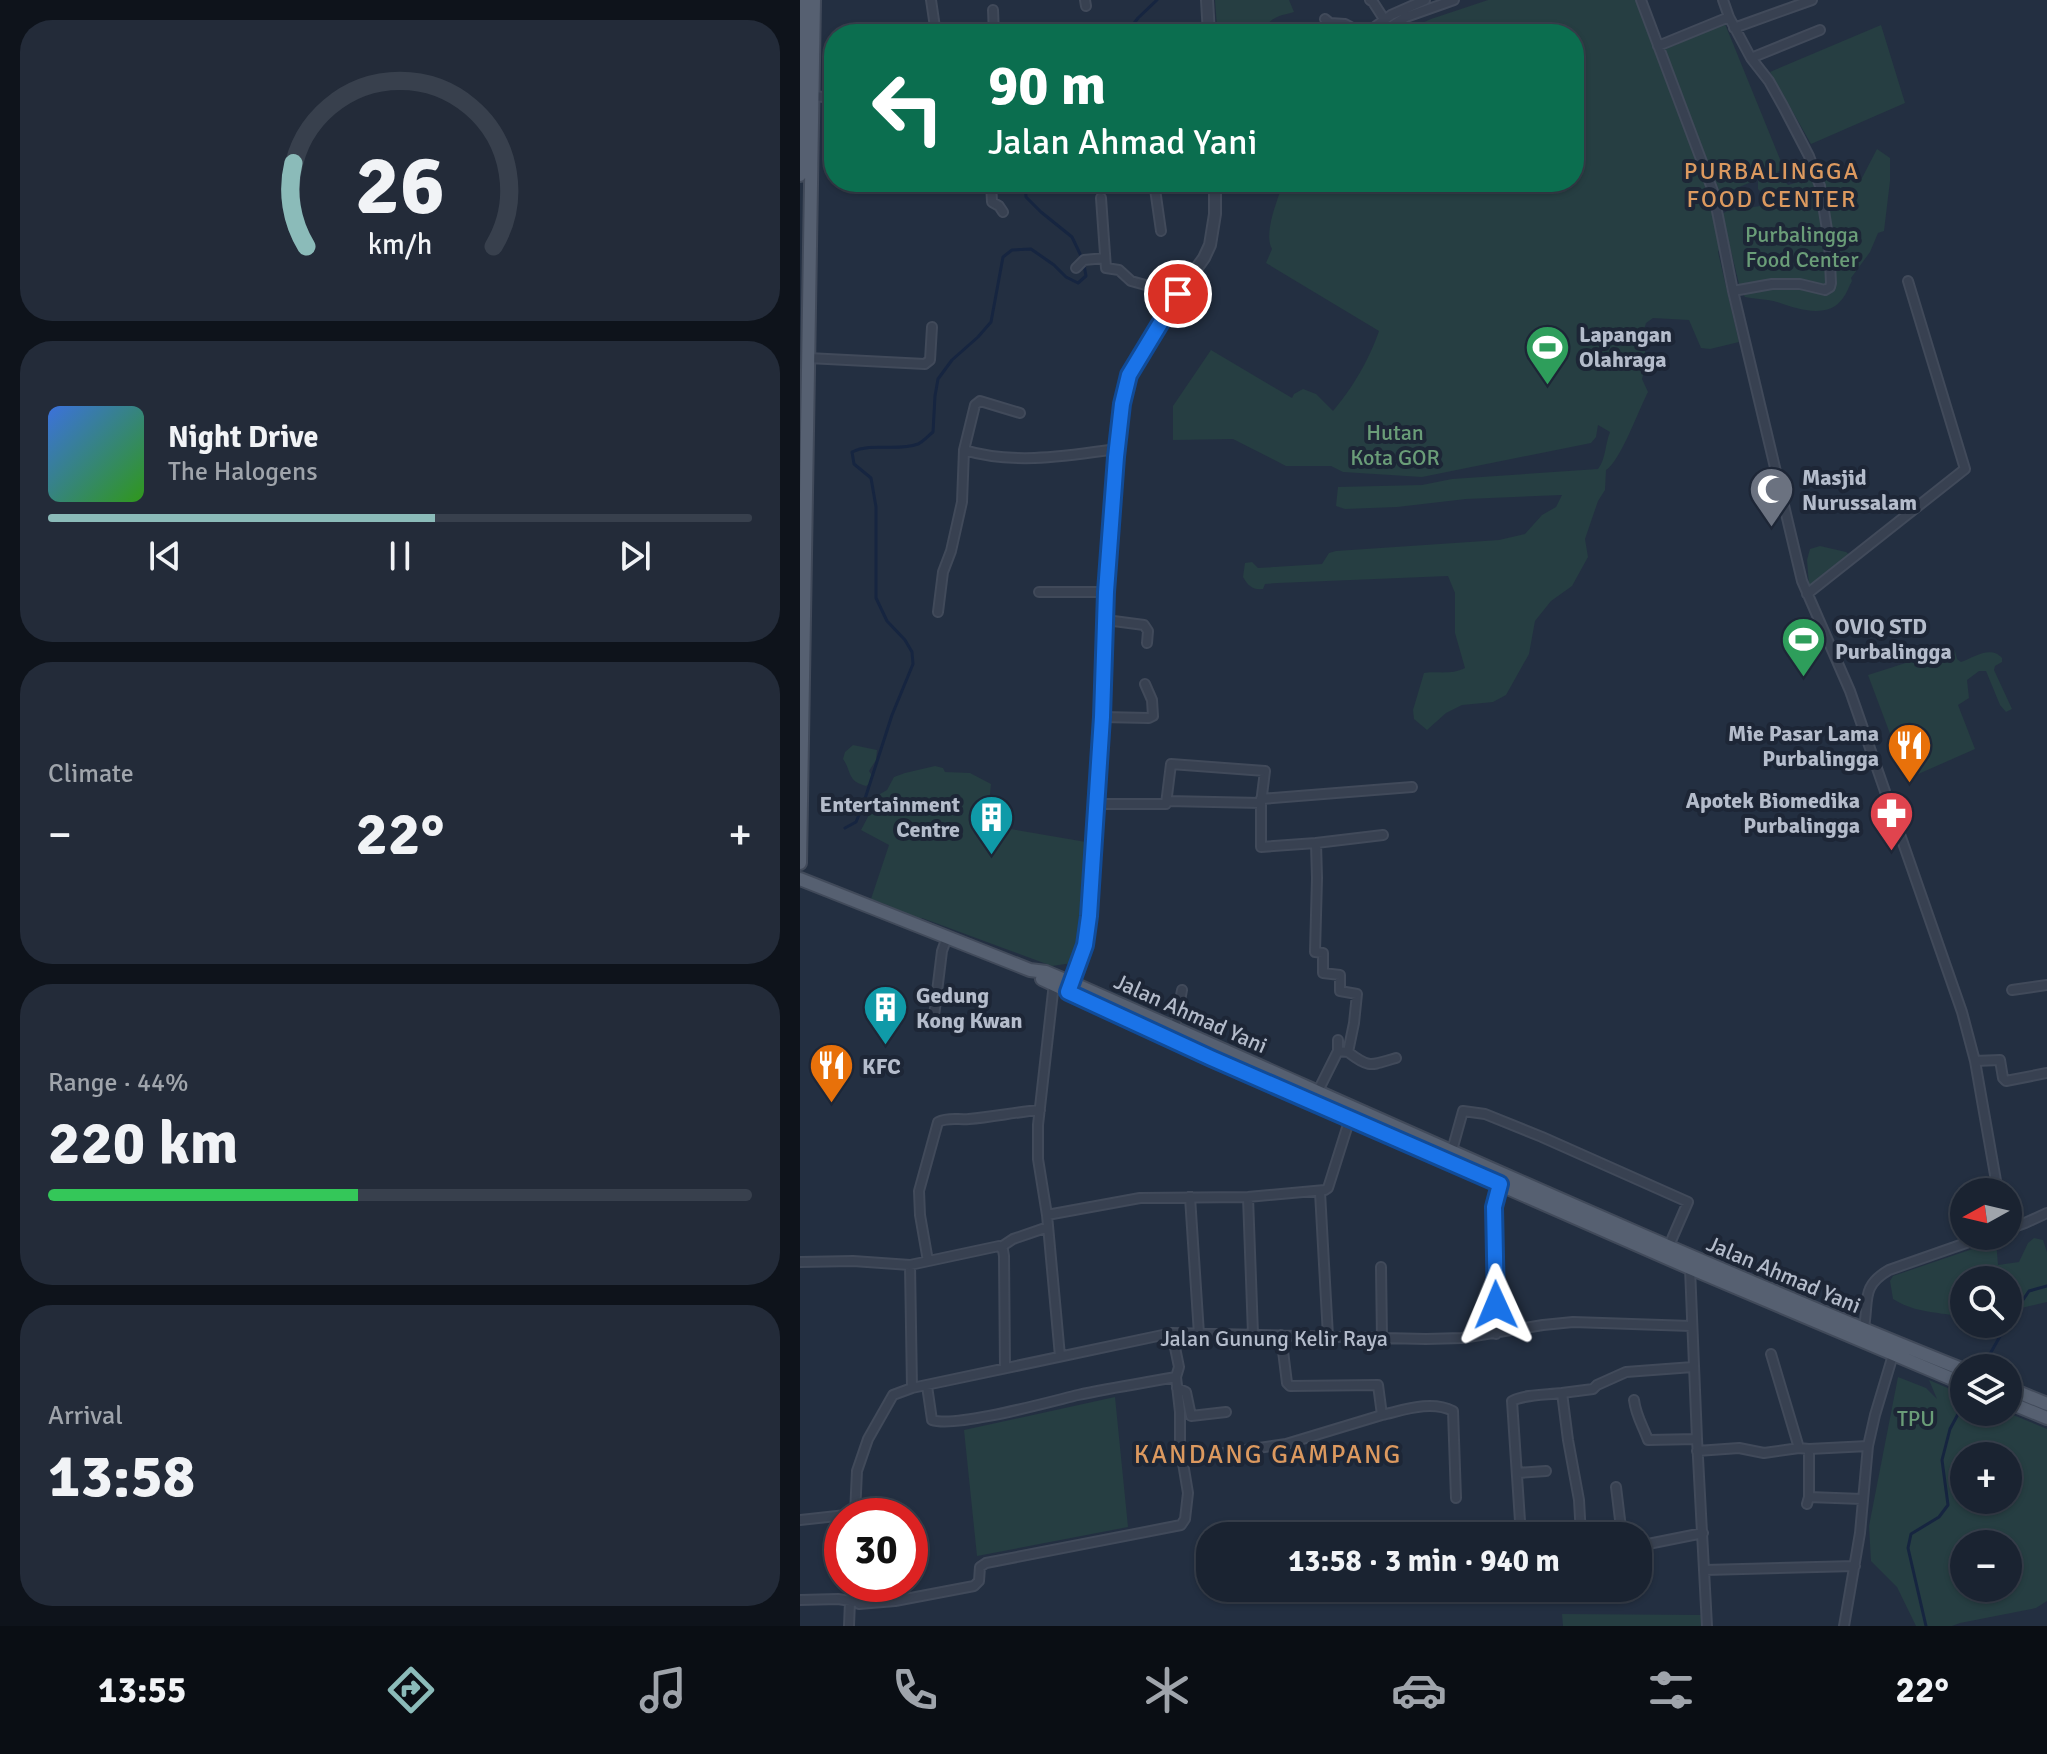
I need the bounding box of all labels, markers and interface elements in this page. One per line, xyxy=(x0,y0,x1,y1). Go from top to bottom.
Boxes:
text: 90 m xyxy=(988,51,1106,120)
icon: left xyxy=(856,56,960,160)
text: Jalan Ahmad Yani xyxy=(988,120,1257,165)
text: 26 xyxy=(355,134,445,236)
district label: PURBALINGGA FOOD CENTER xyxy=(1684,156,1860,214)
park label: Purbalingga Food Center xyxy=(1745,221,1859,273)
text: km/h xyxy=(368,227,432,262)
pin xyxy=(1144,260,1212,328)
icon: arrive xyxy=(1156,272,1200,316)
place label: Lapangan Olahraga xyxy=(1579,321,1672,373)
sports icon: Lapangan Olahraga xyxy=(1524,323,1572,386)
text: Night Drive xyxy=(168,419,318,456)
park label: Hutan Kota GOR xyxy=(1350,419,1440,471)
text: The Halogens xyxy=(168,456,318,488)
place label: Masjid Nurussalam xyxy=(1802,464,1917,516)
mosque icon: Masjid Nurussalam xyxy=(1747,466,1795,529)
icon: previous xyxy=(143,534,187,578)
icon: pause xyxy=(378,534,422,578)
icon: next xyxy=(613,534,657,578)
place label: OVIQ STD Purbalingga xyxy=(1835,613,1952,665)
sports icon: OVIQ STD Purbalingga xyxy=(1780,615,1828,678)
place label: Mie Pasar Lama Purbalingga xyxy=(1728,720,1879,772)
restaurant icon: Mie Pasar Lama Purbalingga xyxy=(1886,722,1934,785)
text: Climate xyxy=(48,758,134,790)
place label: Apotek Biomedika Purbalingga xyxy=(1686,787,1860,839)
pharmacy icon: Apotek Biomedika Purbalingga xyxy=(1867,789,1915,852)
place label: Entertainment Centre xyxy=(820,791,960,843)
building icon: Entertainment Centre xyxy=(967,793,1015,856)
text: 22° xyxy=(356,798,444,872)
text: − xyxy=(48,808,72,862)
text: + xyxy=(728,808,752,862)
street label: Jalan Ahmad Yani xyxy=(1110,968,1271,1059)
place label: Gedung Kong Kwan xyxy=(916,982,1023,1034)
building icon: Gedung Kong Kwan xyxy=(861,984,909,1047)
restaurant icon: KFC xyxy=(807,1042,855,1105)
place label: KFC xyxy=(862,1053,901,1080)
text: Range · 44% xyxy=(48,1067,189,1099)
text: 220 km xyxy=(48,1107,238,1181)
north arrow xyxy=(1950,1178,2022,1250)
map controls xyxy=(1950,1178,2022,1602)
street label: Jalan Ahmad Yani xyxy=(1703,1230,1865,1319)
position arrow xyxy=(1454,1263,1538,1347)
button: search xyxy=(1950,1266,2022,1338)
street label: Jalan Gunung Kelir Raya xyxy=(1160,1325,1388,1352)
button: layers xyxy=(1950,1354,2022,1426)
text: Arrival xyxy=(48,1400,123,1432)
park label: TPU xyxy=(1897,1405,1935,1432)
district label: KANDANG GAMPANG xyxy=(1134,1439,1402,1471)
text: 13:58 xyxy=(48,1440,195,1514)
button: + xyxy=(1950,1442,2022,1514)
speed limit sign: 30 xyxy=(824,1498,928,1602)
button: − xyxy=(1950,1530,2022,1602)
text: 13:58 · 3 min · 940 m xyxy=(1288,1543,1560,1580)
icon: directions xyxy=(383,1662,439,1718)
icon: music xyxy=(635,1662,691,1718)
icon: phone xyxy=(887,1662,943,1718)
icon: climate xyxy=(1139,1662,1195,1718)
icon: car xyxy=(1391,1662,1447,1718)
icon: filters xyxy=(1643,1662,1699,1718)
text: 13:55 xyxy=(98,1668,186,1713)
text: 22° xyxy=(1896,1668,1949,1713)

